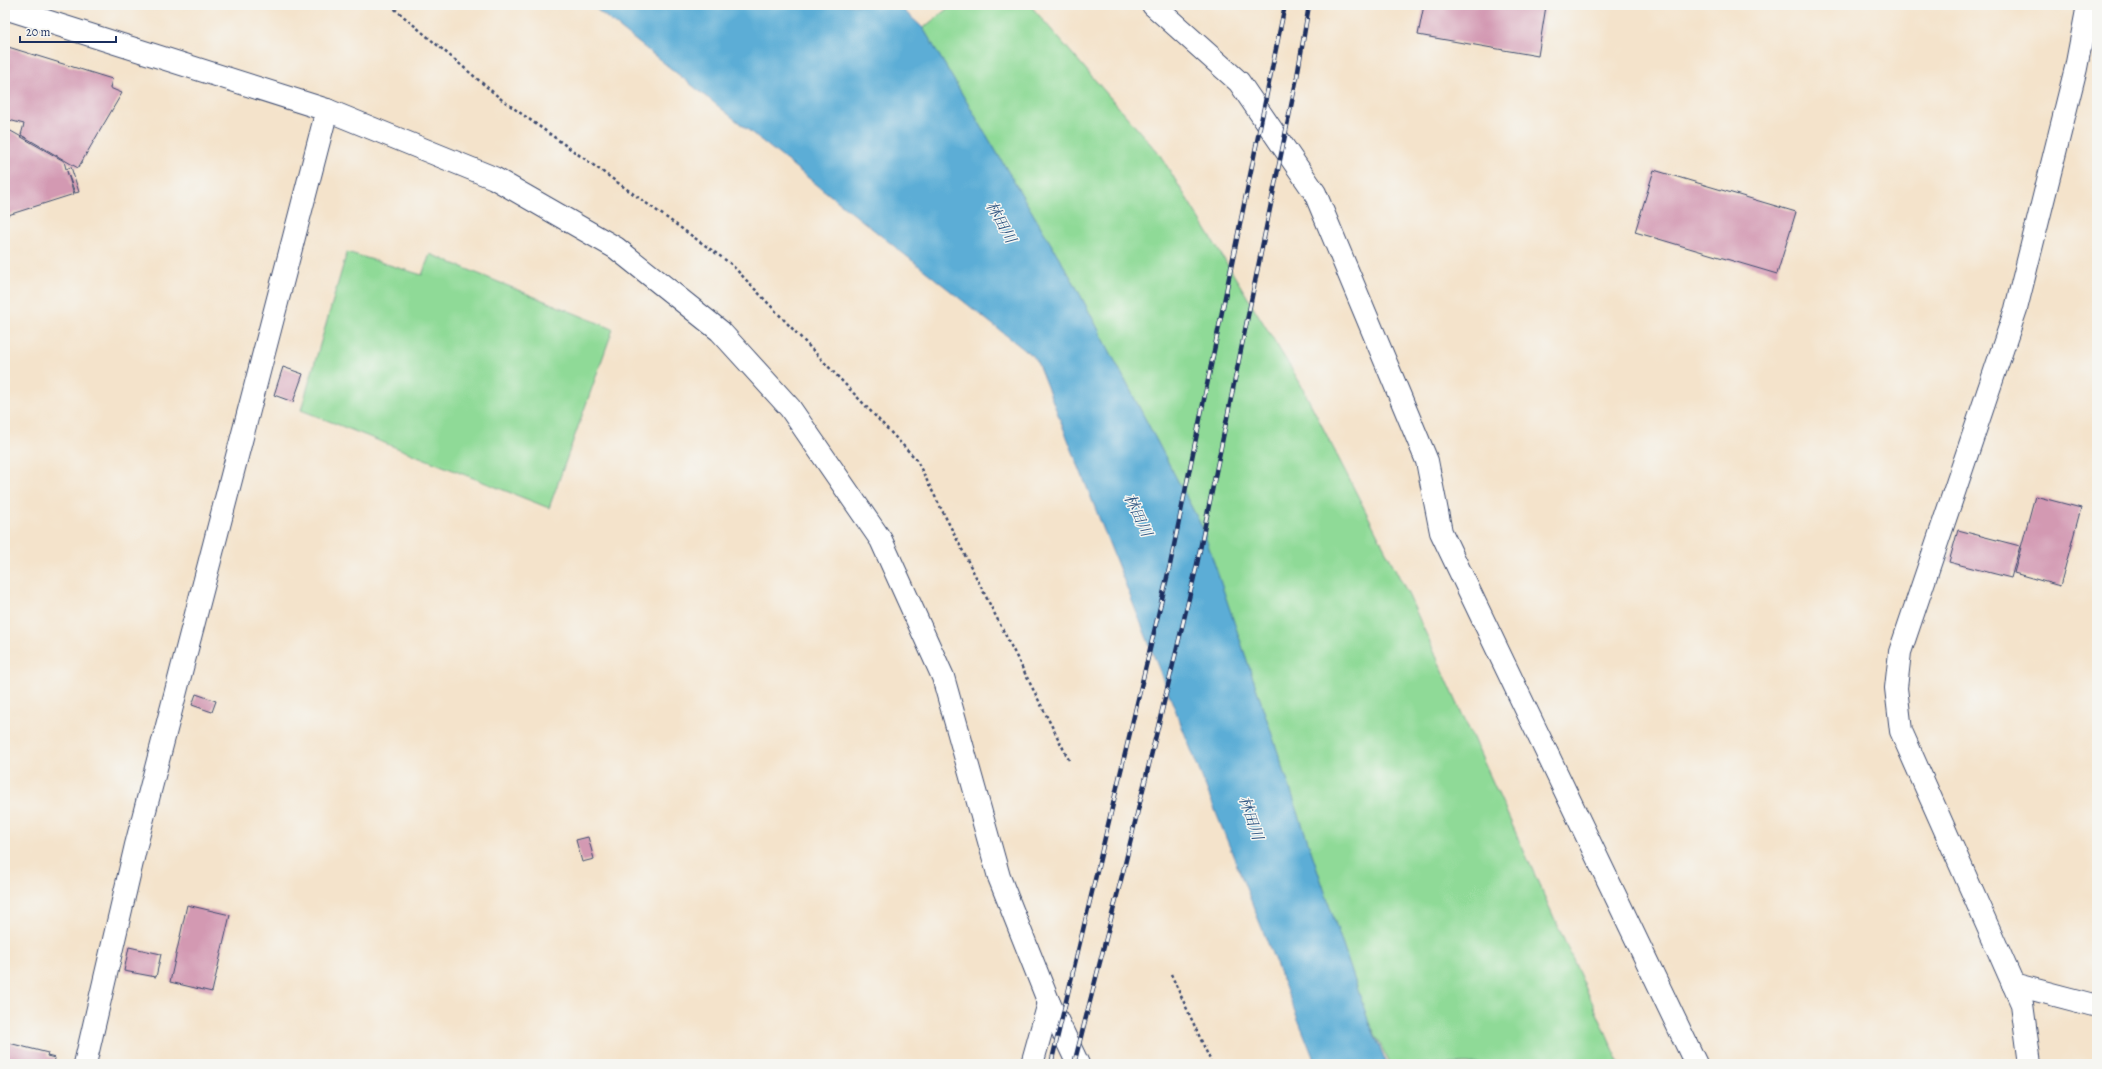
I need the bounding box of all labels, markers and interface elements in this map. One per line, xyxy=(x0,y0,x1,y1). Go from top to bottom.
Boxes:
scale bar xyxy=(20,18,116,44)
text: 20 m xyxy=(26,24,50,40)
water label: 林田川 xyxy=(981,197,1022,248)
water label: 林田川 xyxy=(1119,490,1157,541)
water label: 林田川 xyxy=(1234,793,1268,844)

